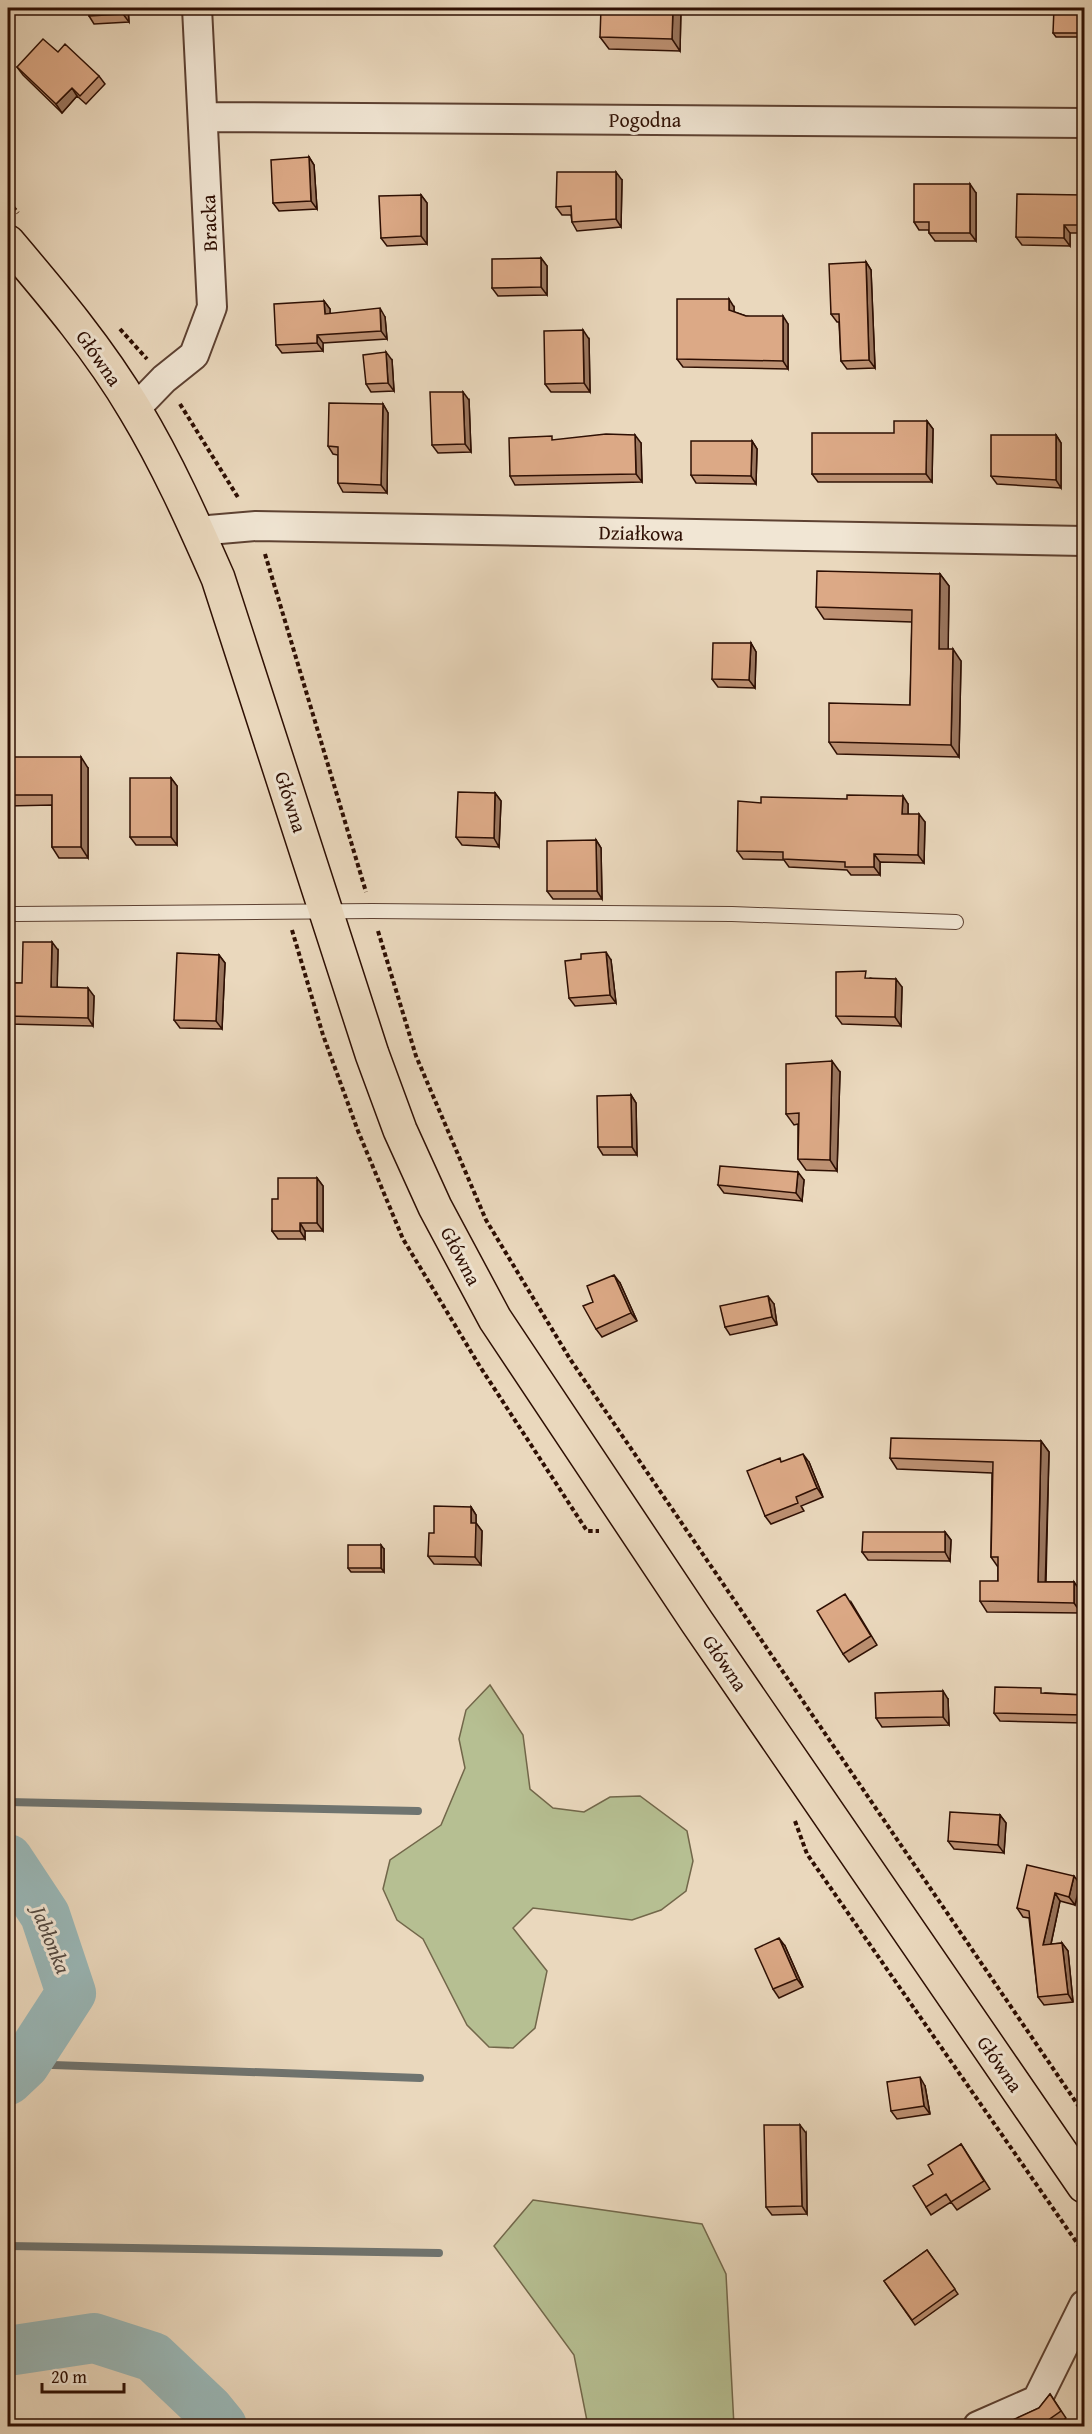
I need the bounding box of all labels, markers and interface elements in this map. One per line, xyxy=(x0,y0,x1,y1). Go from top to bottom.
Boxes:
street label: Pogodna xyxy=(609,105,682,134)
street label: Bracka xyxy=(193,193,224,252)
street label: Główna xyxy=(70,324,130,392)
street label: Działkowa xyxy=(598,517,684,548)
street label: Główna xyxy=(268,768,315,837)
street label: Główna xyxy=(434,1221,489,1291)
street label: Główna xyxy=(696,1629,755,1697)
water label: Jabłonka xyxy=(23,1899,79,1978)
street label: Główna xyxy=(971,2030,1031,2098)
scale bar xyxy=(42,2356,124,2394)
text: 20 m xyxy=(51,2363,87,2390)

